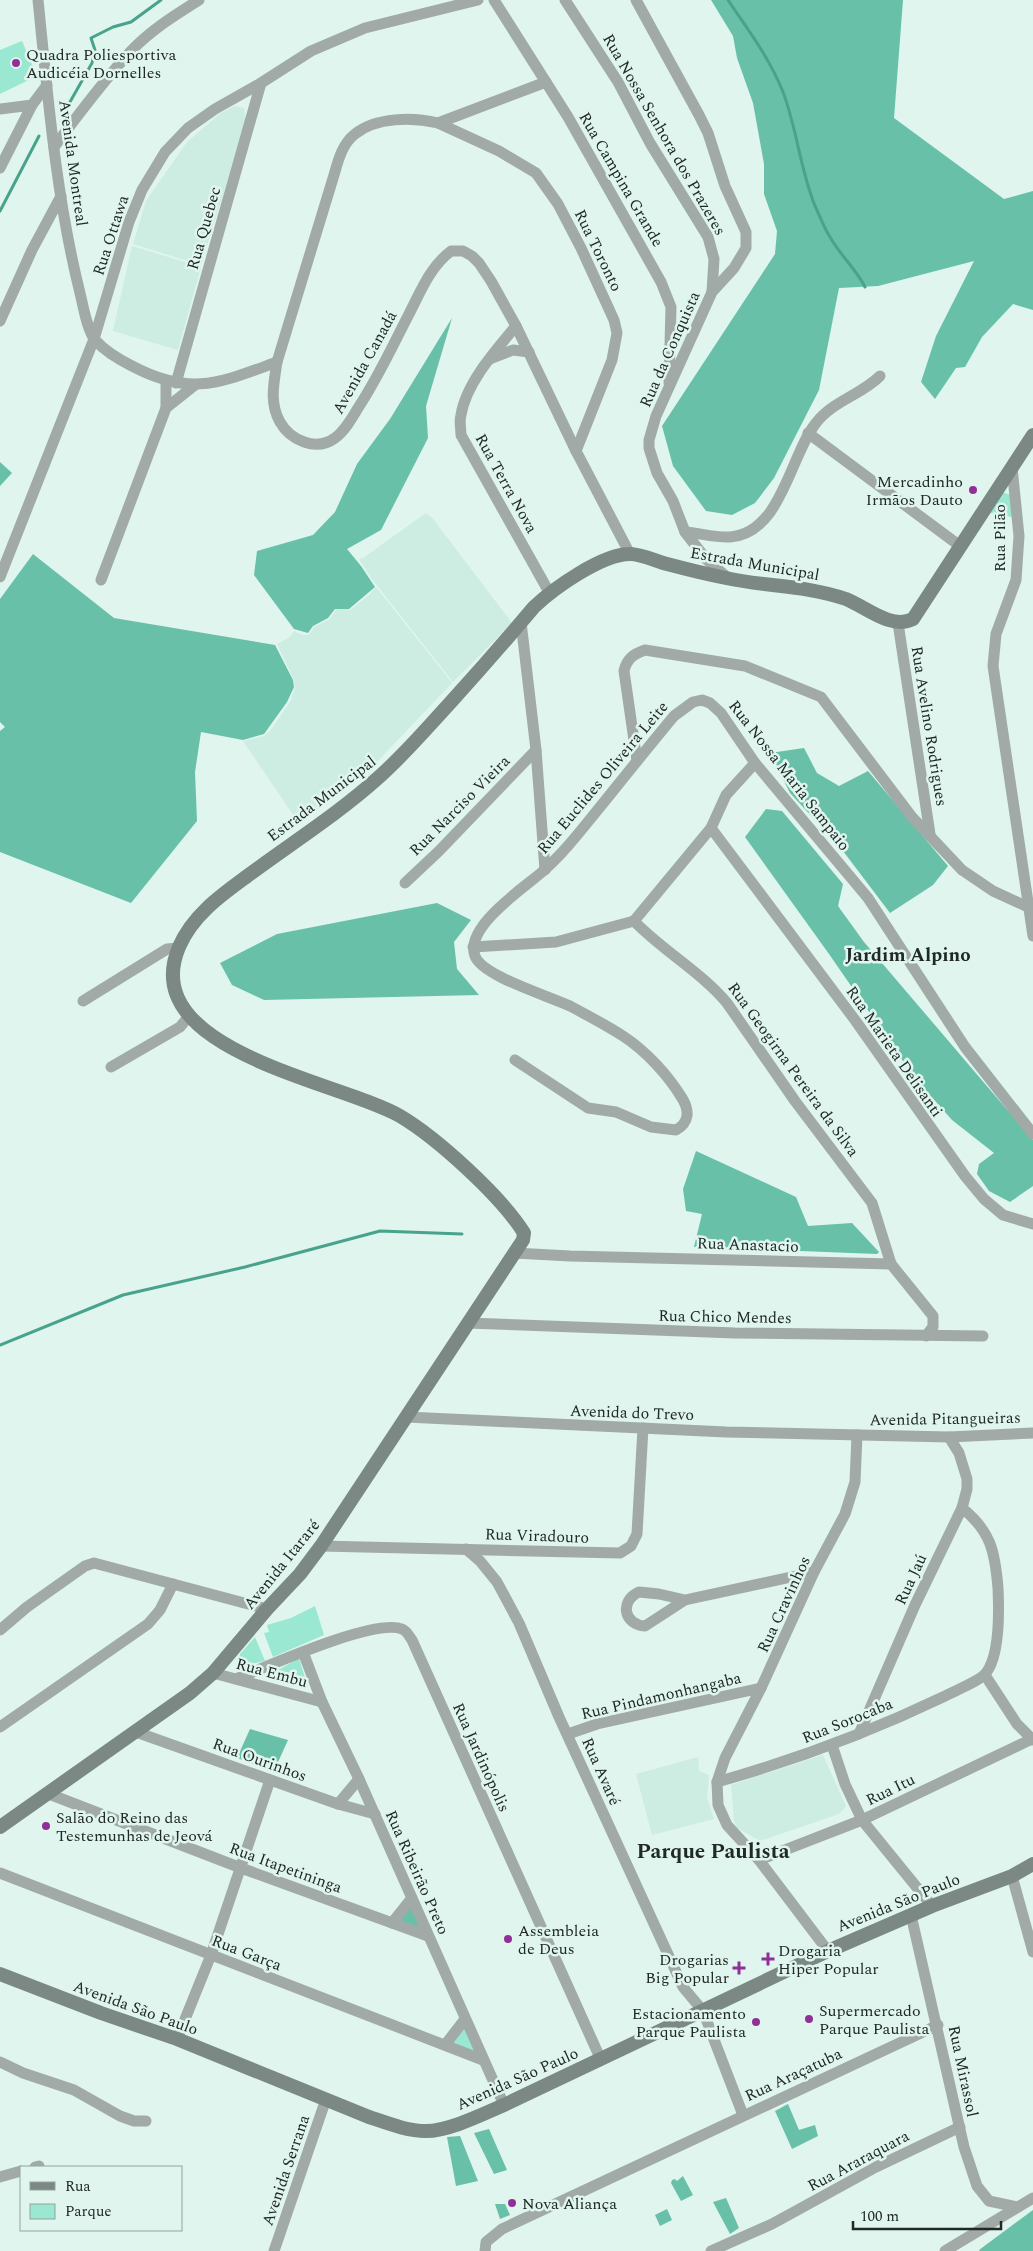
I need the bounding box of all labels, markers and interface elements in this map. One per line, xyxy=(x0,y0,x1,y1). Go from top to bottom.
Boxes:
street label: Rua Nossa Senhora dos Prazeres xyxy=(596,29,732,240)
place label: Quadra Poliesportiva Audicéia Dornelles xyxy=(26,43,176,85)
marker: Quadra Poliesportiva Audicéia Dornelles xyxy=(10,57,22,69)
street label: Avenida Montreal xyxy=(52,98,94,228)
street label: Rua Campina Grande xyxy=(573,108,670,251)
street label: Rua Quebec xyxy=(181,184,227,273)
street label: Rua Ottawa xyxy=(87,192,135,279)
street label: Rua Toronto xyxy=(568,205,628,296)
street label: Rua da Conquista xyxy=(634,287,706,411)
street label: Avenida Canadá xyxy=(326,306,403,419)
street label: Rua Terra Nova xyxy=(469,429,544,538)
place label: Mercadinho Irmãos Dauto xyxy=(866,470,963,512)
marker: Mercadinho Irmãos Dauto xyxy=(967,484,979,496)
street label: Rua Pilão xyxy=(988,504,1012,572)
street label: Estrada Municipal xyxy=(688,541,821,587)
street label: Rua Avelino Rodrigues xyxy=(905,644,954,808)
street label: Rua Nossa Maria Sampaio xyxy=(723,695,856,856)
street label: Rua Euclides Oliveira Leite xyxy=(531,696,674,859)
street label: Estrada Municipal xyxy=(262,750,381,848)
street label: Rua Narciso Vieira xyxy=(404,750,516,862)
district label: Jardim Alpino xyxy=(845,941,971,970)
street label: Rua Geogirna Pereira da Silva xyxy=(722,977,865,1162)
street label: Rua Marieta Delisanti xyxy=(840,981,949,1122)
street label: Rua Anastacio xyxy=(697,1231,799,1259)
street label: Rua Chico Mendes xyxy=(658,1304,792,1330)
street label: Avenida do Trevo xyxy=(570,1399,694,1427)
street label: Avenida Pitangueiras xyxy=(869,1406,1021,1432)
street label: Avenida Itararé xyxy=(238,1514,326,1615)
street label: Rua Viradouro xyxy=(485,1522,589,1550)
street label: Rua Jaú xyxy=(889,1550,933,1609)
street label: Rua Cravinhos xyxy=(751,1552,817,1657)
street label: Rua Embu xyxy=(233,1652,310,1694)
street label: Rua Pindamonhangaba xyxy=(579,1666,744,1726)
street label: Rua Sorocaba xyxy=(798,1692,897,1750)
street label: Rua Jardinópolis xyxy=(446,1699,516,1816)
street label: Rua Ourinhos xyxy=(209,1732,310,1788)
street label: Rua Avaré xyxy=(575,1733,627,1810)
street label: Rua Itu xyxy=(862,1768,919,1812)
place label: Salão do Reino das Testemunhas de Jeová xyxy=(56,1806,213,1848)
street label: Rua Ribeirão Preto xyxy=(379,1806,455,1939)
marker: Salão do Reino das Testemunhas de Jeová xyxy=(40,1820,52,1832)
street label: Rua Itapetininga xyxy=(226,1836,346,1900)
district label: Parque Paulista xyxy=(636,1836,790,1868)
street label: Avenida São Paulo xyxy=(833,1867,964,1939)
place label: Assembleia de Deus xyxy=(518,1919,599,1961)
street label: Rua Garça xyxy=(208,1929,285,1977)
marker: Assembleia de Deus xyxy=(502,1933,514,1945)
place label: Drogaria Hiper Popular xyxy=(778,1939,879,1981)
place label: Drogarias Big Popular xyxy=(645,1948,729,1990)
marker: Drogaria Hiper Popular xyxy=(762,1953,774,1965)
marker: Drogarias Big Popular xyxy=(733,1962,745,1974)
street label: Avenida São Paulo xyxy=(70,1974,201,2042)
place label: Supermercado Parque Paulista xyxy=(819,1999,930,2041)
place label: Estacionamento Parque Paulista xyxy=(632,2002,746,2044)
marker: Supermercado Parque Paulista xyxy=(803,2013,815,2025)
marker: Estacionamento Parque Paulista xyxy=(750,2016,762,2028)
street label: Rua Mirassol xyxy=(942,2023,984,2119)
street label: Avenida São Paulo xyxy=(453,2041,582,2117)
street label: Rua Araçatuba xyxy=(741,2042,846,2108)
street label: Avenida Serrana xyxy=(256,2111,316,2229)
street label: Rua Araraquara xyxy=(803,2124,914,2198)
legend xyxy=(20,2166,182,2231)
text: Rua xyxy=(65,2175,91,2198)
place label: Nova Aliança xyxy=(522,2192,617,2216)
marker: Nova Aliança xyxy=(506,2197,518,2209)
scale bar xyxy=(853,2198,1000,2230)
text: Parque xyxy=(65,2200,112,2223)
text: 100 m xyxy=(860,2205,899,2228)

